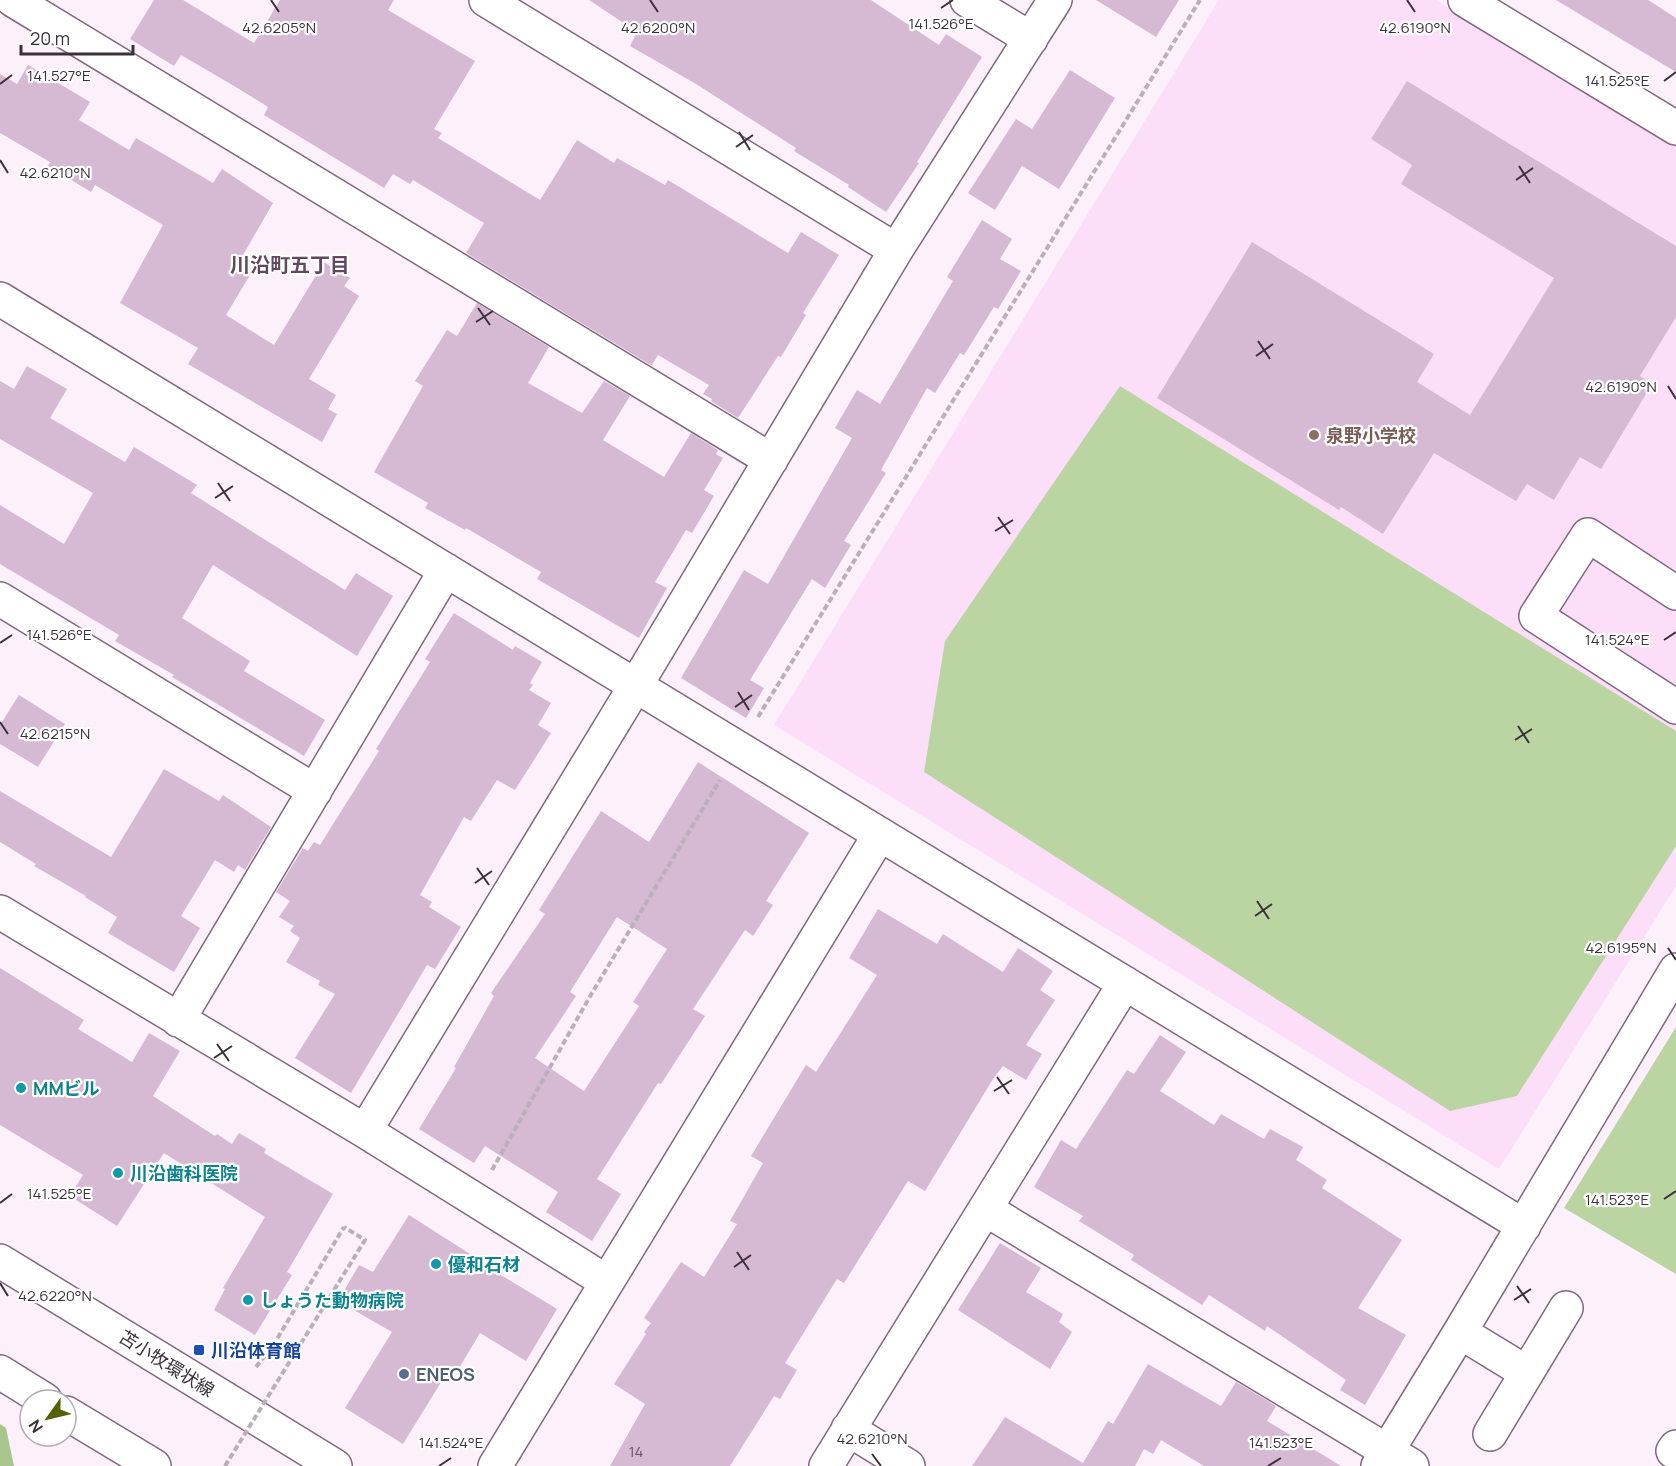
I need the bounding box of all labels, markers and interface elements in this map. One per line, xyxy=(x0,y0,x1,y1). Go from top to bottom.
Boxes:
text: 141.526°E xyxy=(908,13,974,34)
text: 42.6205°N xyxy=(242,17,316,38)
text: 42.6200°N xyxy=(621,17,695,38)
text: 42.6190°N xyxy=(1379,17,1451,38)
scale bar xyxy=(21,18,134,56)
text: 20 m xyxy=(30,26,70,50)
text: 141.527°E xyxy=(27,65,91,86)
text: 141.525°E xyxy=(1585,70,1649,91)
text: 42.6210°N xyxy=(19,162,91,183)
district label: 川沿町五丁目 xyxy=(230,251,350,278)
text: 42.6190°N xyxy=(1585,376,1657,397)
place label: 泉野小学校 xyxy=(1326,423,1416,447)
marker: 泉野小学校 xyxy=(1307,428,1321,442)
text: 141.526°E xyxy=(26,624,92,645)
text: 141.524°E xyxy=(1585,629,1649,650)
text: 42.6215°N xyxy=(20,723,90,744)
text: 42.6195°N xyxy=(1585,937,1657,958)
place label: MMビル xyxy=(33,1076,100,1100)
marker: MMビル xyxy=(14,1081,28,1095)
place label: 川沿歯科医院 xyxy=(130,1161,238,1185)
marker: 川沿歯科医院 xyxy=(111,1166,125,1180)
text: 141.525°E xyxy=(27,1183,91,1204)
text: 141.523°E xyxy=(1585,1189,1649,1210)
place label: 優和石材 xyxy=(448,1252,520,1276)
marker: 優和石材 xyxy=(429,1257,443,1271)
text: 42.6220°N xyxy=(18,1285,92,1306)
place label: しょうた動物病院 xyxy=(260,1288,404,1312)
marker: しょうた動物病院 xyxy=(241,1293,255,1307)
street label: 苫小牧環状線 xyxy=(115,1324,219,1402)
place label: 川沿体育館 xyxy=(211,1338,301,1362)
marker: 川沿体育館 xyxy=(192,1343,206,1357)
place label: ENEOS xyxy=(416,1362,475,1386)
marker: ENEOS xyxy=(397,1367,411,1381)
north arrow xyxy=(18,1388,78,1448)
text: N xyxy=(23,1415,48,1437)
text: 42.6210°N xyxy=(836,1428,908,1449)
text: 141.524°E xyxy=(419,1432,483,1453)
text: 141.523°E xyxy=(1249,1432,1313,1453)
house number: 14 xyxy=(629,1441,643,1462)

